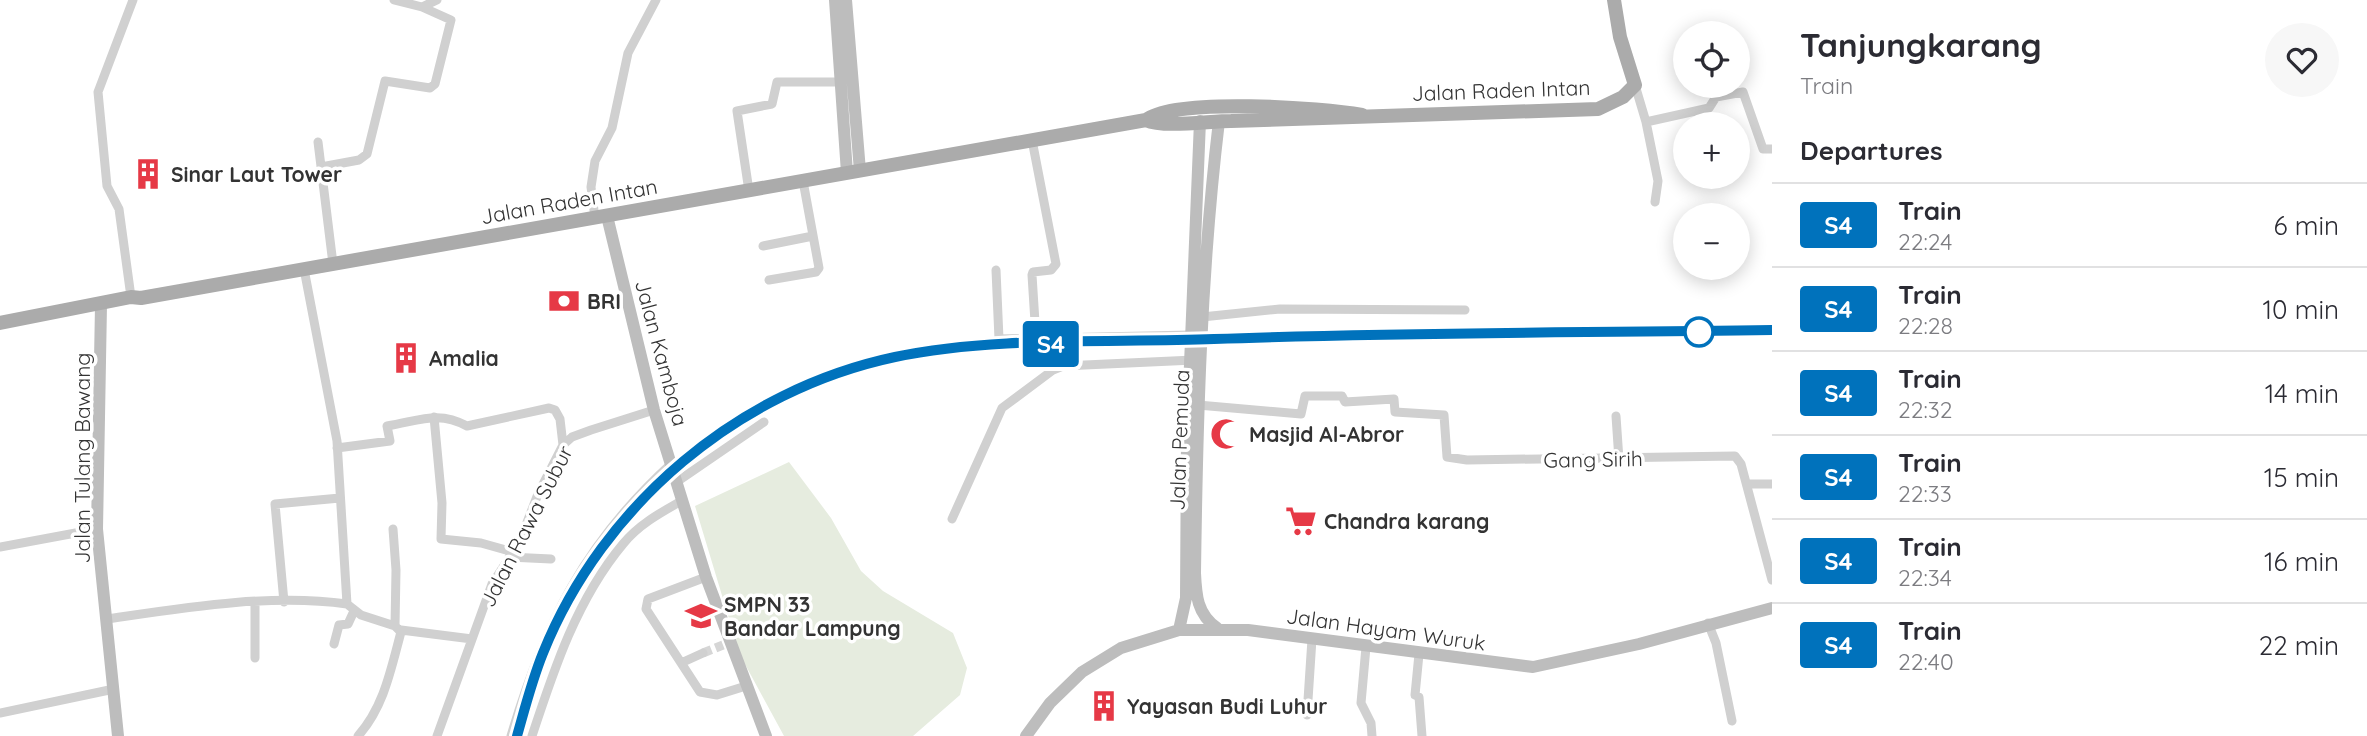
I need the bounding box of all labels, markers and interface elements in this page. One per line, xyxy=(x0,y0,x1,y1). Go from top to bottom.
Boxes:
map controls xyxy=(1673,21,1750,280)
button: locate xyxy=(1673,21,1750,98)
button: heart xyxy=(2265,23,2339,97)
text: Tanjungkarang xyxy=(1800,24,2042,65)
text: Train xyxy=(1800,71,1853,100)
street label: Jalan Raden Intan xyxy=(1411,74,1591,106)
button: + xyxy=(1673,112,1750,189)
text: Departures xyxy=(1800,134,1943,167)
building icon: Sinar Laut Tower xyxy=(131,157,165,191)
place label: Sinar Laut Tower xyxy=(171,161,342,187)
street label: Jalan Raden Intan xyxy=(479,173,659,229)
text: Train xyxy=(1898,194,1962,227)
button: − xyxy=(1673,203,1750,280)
text: 6 min xyxy=(2274,209,2339,242)
text: S4 xyxy=(1824,210,1853,240)
text: 22:24 xyxy=(1898,227,1952,256)
street label: Jalan Kamboja xyxy=(630,277,694,429)
text: Train xyxy=(1898,278,1962,311)
bank icon: BRI xyxy=(547,284,581,318)
place label: BRI xyxy=(587,288,621,314)
text: 10 min xyxy=(2263,293,2339,326)
text: S4 xyxy=(1824,294,1853,324)
text: 22:28 xyxy=(1898,311,1953,340)
unlabelled marker xyxy=(1684,317,1714,347)
line badge: S4 xyxy=(1020,321,1082,367)
text: S4 xyxy=(1037,329,1065,359)
building icon: Amalia xyxy=(389,341,423,375)
place label: Amalia xyxy=(429,345,499,371)
street label: Jalan Tulang Bawang xyxy=(69,353,95,563)
text: Train xyxy=(1898,362,1962,395)
street label: Jalan Pemuda xyxy=(1164,369,1194,511)
text: 14 min xyxy=(2265,377,2339,410)
text: S4 xyxy=(1824,378,1853,408)
text: 22:32 xyxy=(1898,395,1953,424)
mosque icon: Masjid Al-Abror xyxy=(1209,417,1243,451)
place label: Masjid Al-Abror xyxy=(1249,421,1404,447)
street label: Jalan Rawa Subur xyxy=(474,441,578,611)
street label: Gang Sirih xyxy=(1543,445,1643,473)
text: Train xyxy=(1898,446,1962,479)
text: 15 min xyxy=(2264,461,2339,494)
text: S4 xyxy=(1824,462,1853,492)
text: 22:33 xyxy=(1898,479,1952,508)
supermarket icon: Chandra karang xyxy=(1284,504,1318,538)
place label: Chandra karang xyxy=(1324,508,1489,534)
text: Train xyxy=(1898,530,1962,563)
text: 16 min xyxy=(2264,545,2339,578)
text: S4 xyxy=(1824,546,1853,576)
text: 22:34 xyxy=(1898,563,1952,592)
place label: SMPN 33 Bandar Lampung xyxy=(724,591,901,641)
school or university icon: SMPN 33 Bandar Lampung xyxy=(684,599,718,633)
street label: Jalan Hayam Wuruk xyxy=(1285,602,1487,656)
text: Train xyxy=(1898,614,1962,647)
text: 22 min xyxy=(2259,629,2339,662)
text: S4 xyxy=(1824,630,1853,660)
text: 22:40 xyxy=(1898,647,1954,676)
building icon: Yayasan Budi Luhur xyxy=(1087,689,1121,723)
place label: Yayasan Budi Luhur xyxy=(1127,693,1327,719)

